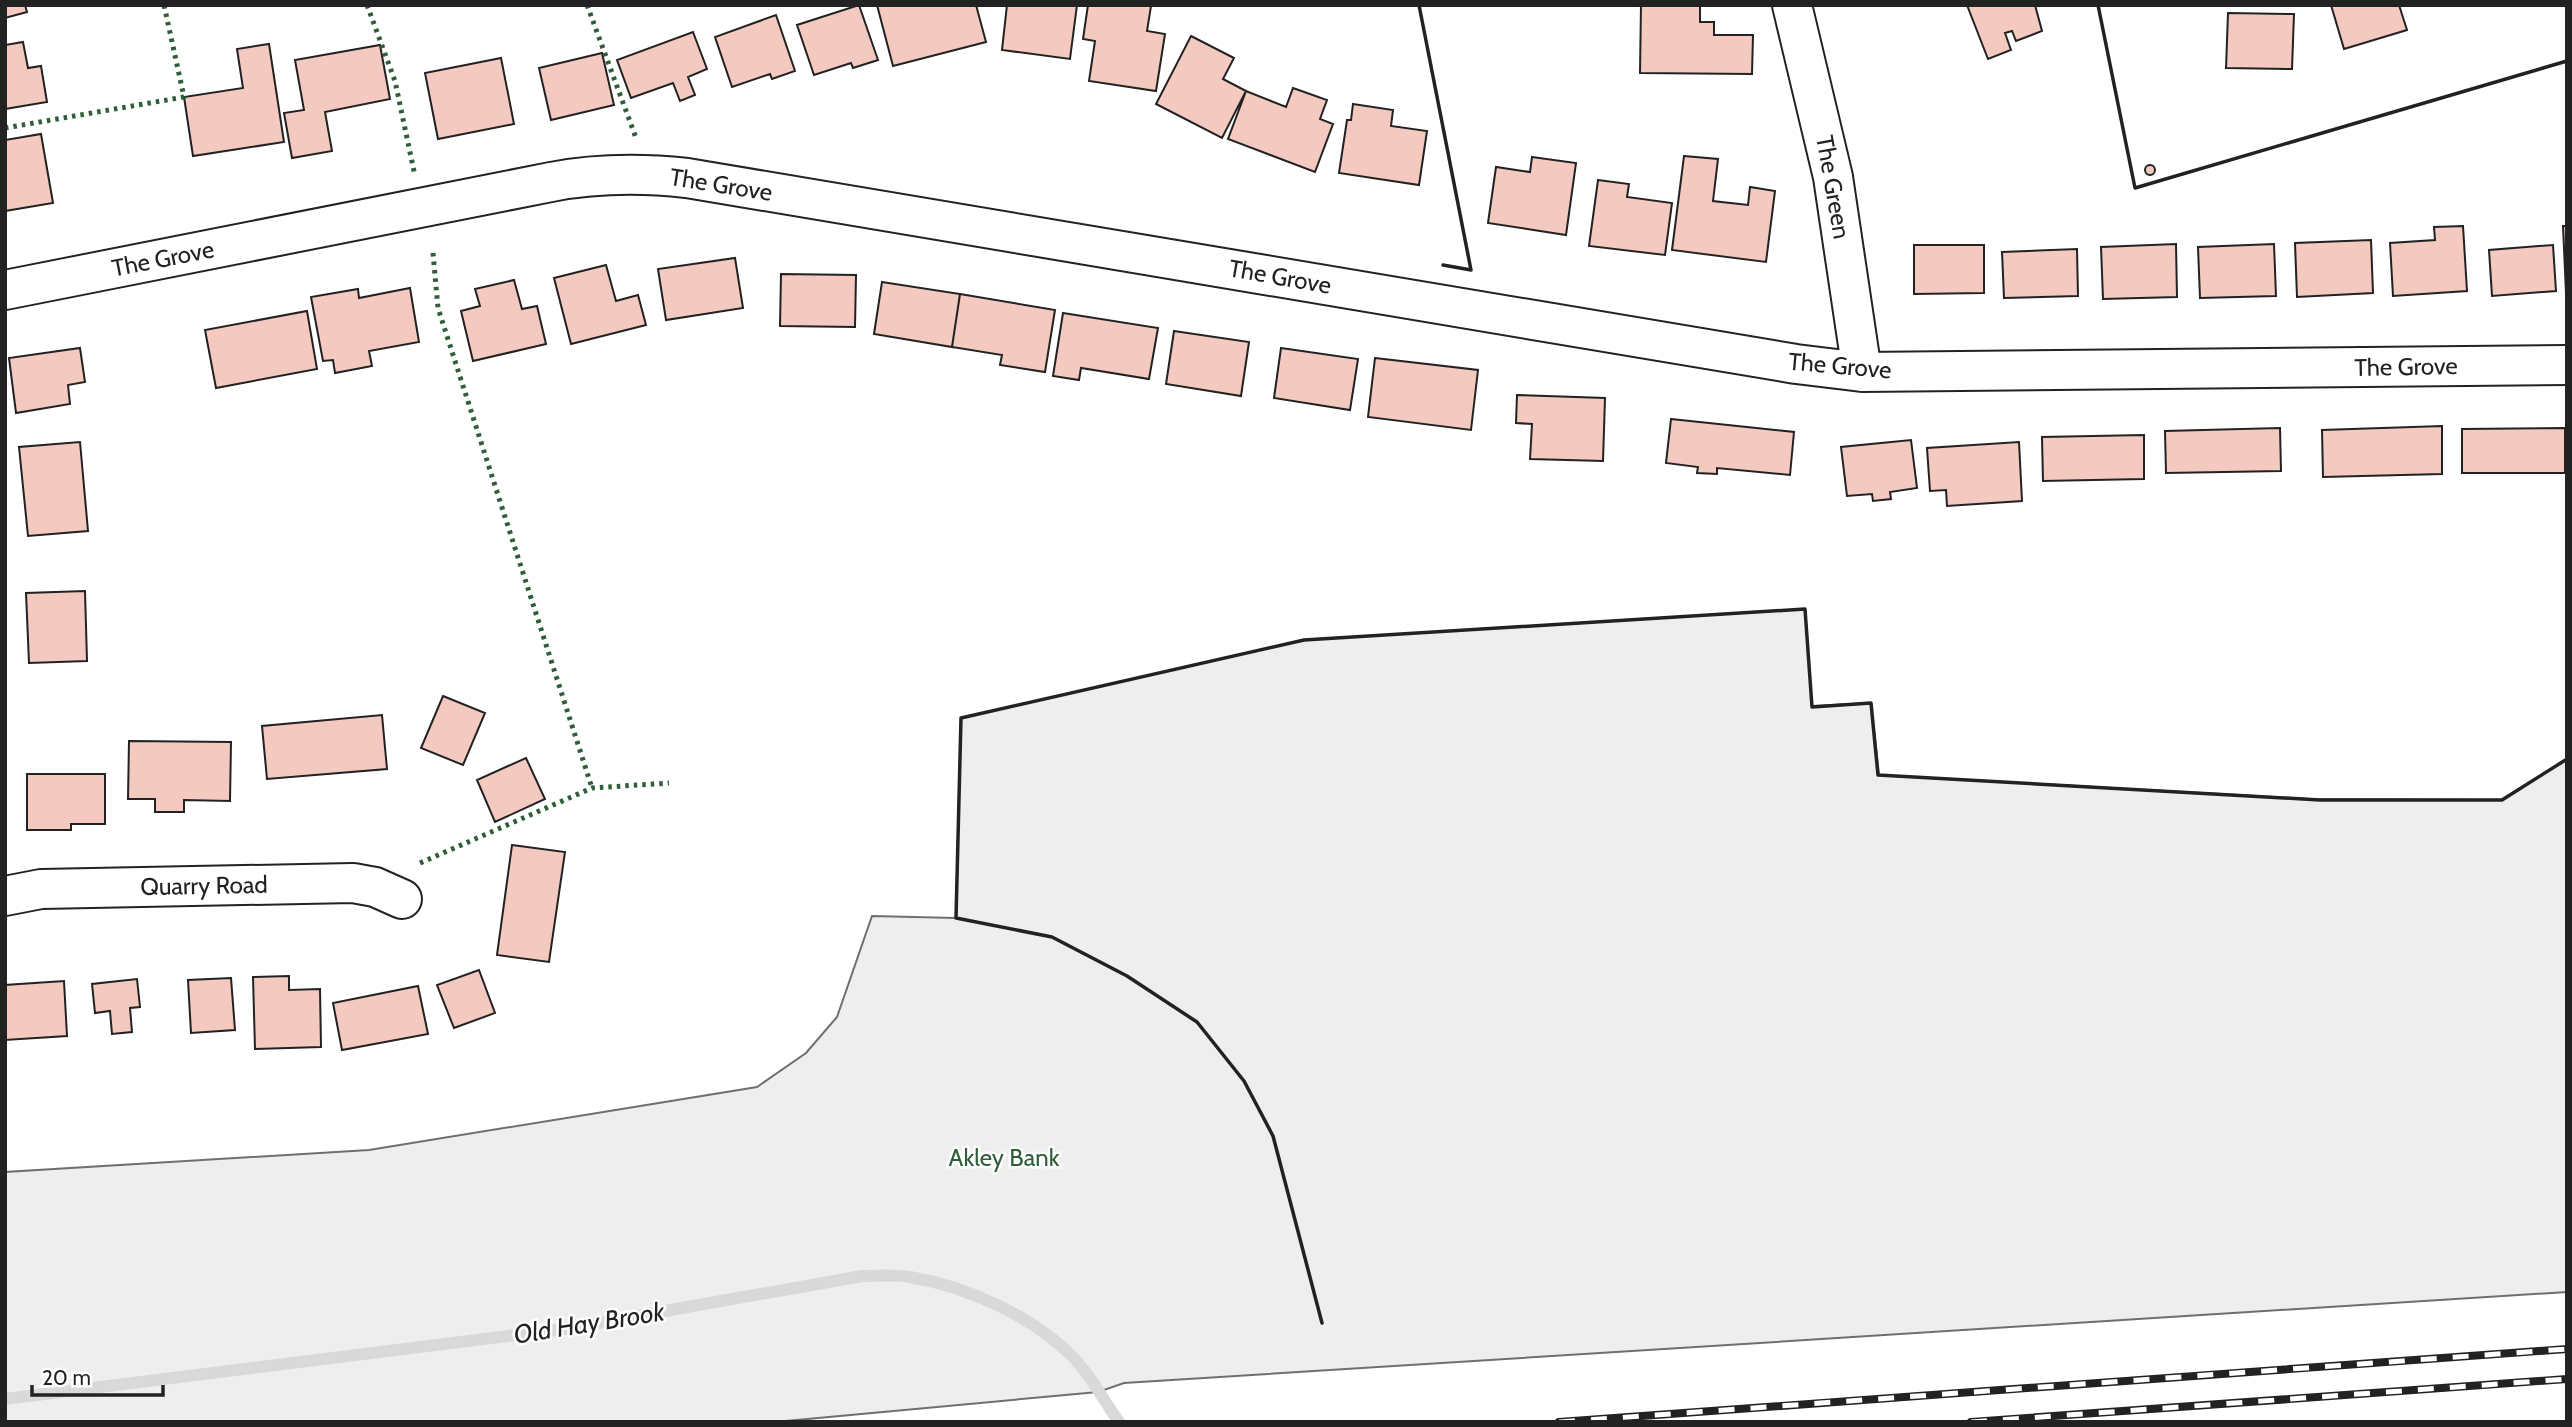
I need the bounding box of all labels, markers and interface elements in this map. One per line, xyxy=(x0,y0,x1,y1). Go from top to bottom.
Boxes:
street label: The Green xyxy=(1810,133,1857,241)
street label: The Grove xyxy=(668,162,774,207)
street label: The Grove xyxy=(109,234,216,283)
street label: The Grove xyxy=(1227,253,1334,300)
street label: The Grove xyxy=(1787,347,1893,384)
street label: The Grove xyxy=(2354,351,2458,382)
street label: Quarry Road xyxy=(140,870,268,901)
park label: Akley Bank xyxy=(949,1143,1060,1172)
water label: Old Hay Brook xyxy=(511,1295,667,1351)
scale bar xyxy=(32,1354,163,1398)
text: 20 m xyxy=(42,1365,91,1390)

